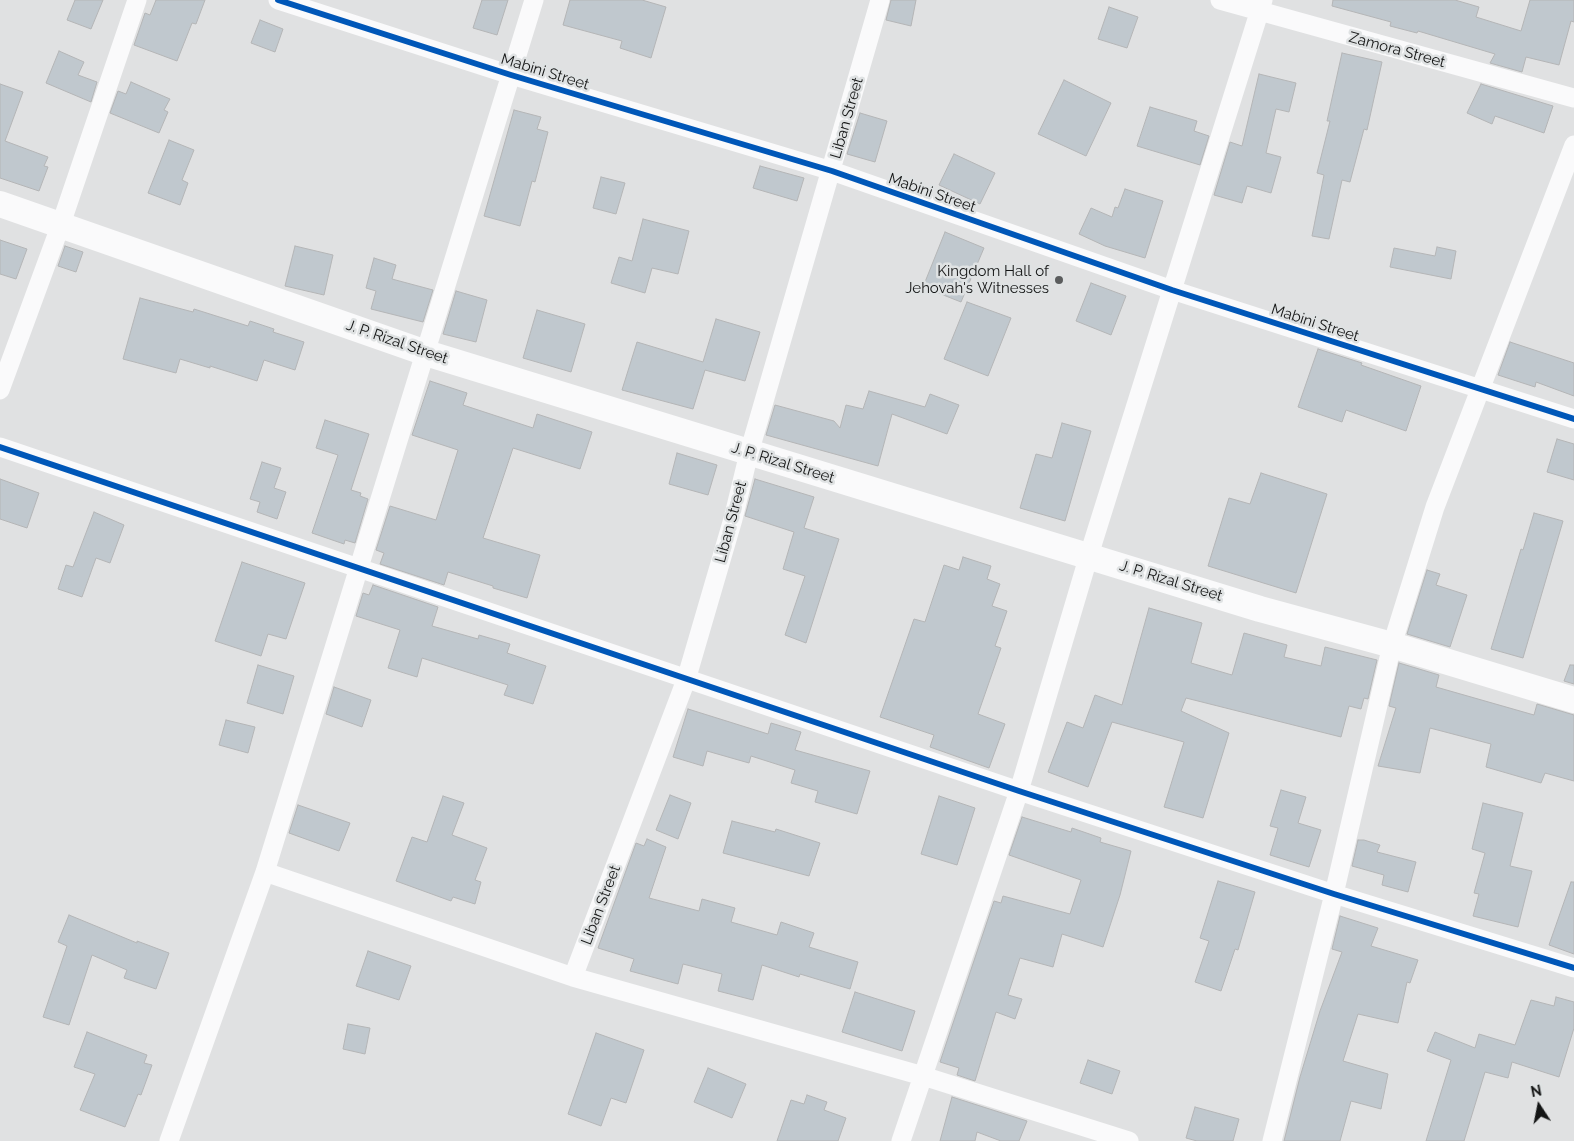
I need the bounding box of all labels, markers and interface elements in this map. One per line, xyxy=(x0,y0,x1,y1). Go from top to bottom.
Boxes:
street label: Zamora Street xyxy=(1347,28,1447,72)
street label: Mabini Street xyxy=(499,50,591,94)
street label: Liban Street xyxy=(827,75,867,161)
street label: Mabini Street xyxy=(886,170,978,216)
place label: Kingdom Hall of Jehovah's Witnesses xyxy=(905,262,1049,297)
marker: Kingdom Hall of Jehovah's Witnesses xyxy=(1053,274,1065,286)
street label: Mabini Street xyxy=(1269,300,1361,346)
street label: J. P. Rizal Street xyxy=(344,316,450,368)
street label: J. P. Rizal Street xyxy=(729,439,837,487)
street label: Liban Street xyxy=(711,479,751,565)
street label: J. P. Rizal Street xyxy=(1117,557,1225,605)
street label: Liban Street xyxy=(578,863,624,947)
north arrow xyxy=(1514,1081,1564,1131)
text: N xyxy=(1529,1082,1543,1100)

